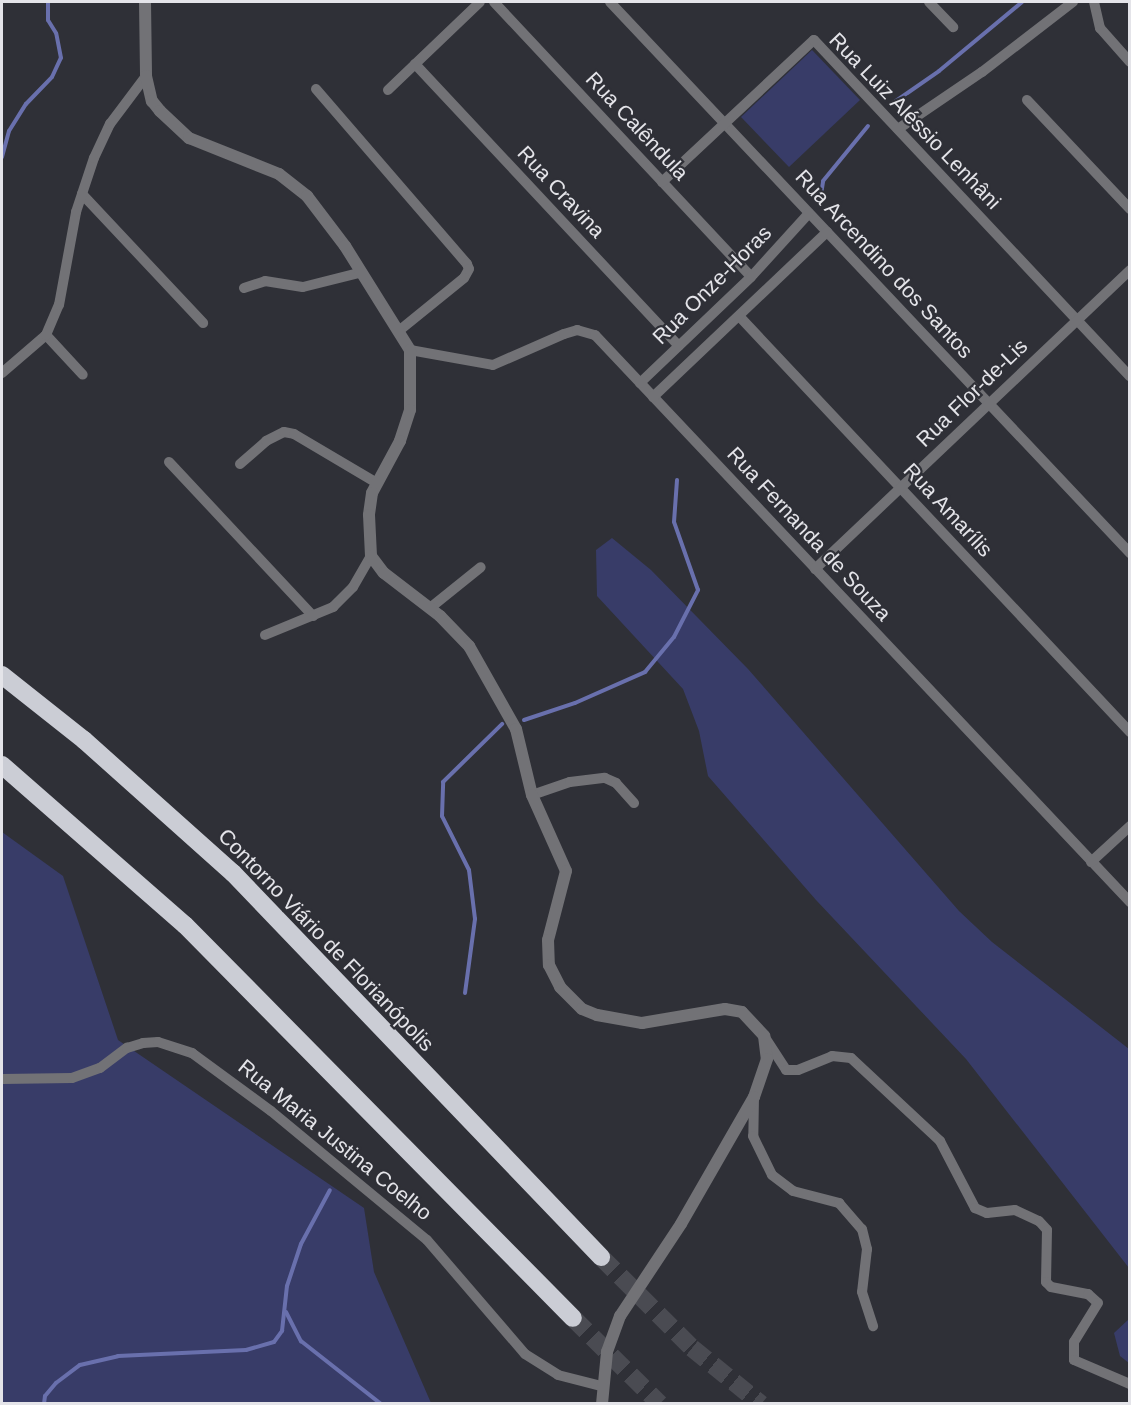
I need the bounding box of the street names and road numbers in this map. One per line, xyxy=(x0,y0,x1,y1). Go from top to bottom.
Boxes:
street label: Rua Luiz Aléssio Lenhâni xyxy=(824,27,1006,215)
street label: Rua Calêndula xyxy=(580,67,694,185)
street label: Rua Cravina xyxy=(512,141,610,243)
street label: Rua Arcendino dos Santos xyxy=(790,164,978,364)
street label: Rua Onze-Horas xyxy=(647,220,777,350)
street label: Rua Flor-de-Lis xyxy=(911,334,1033,452)
street label: Rua Fernanda de Souza xyxy=(722,442,896,626)
street label: Rua Amarílis xyxy=(898,457,998,563)
street label: Contorno Viário de Florianópolis xyxy=(213,823,439,1057)
street label: Rua Maria Justina Coelho xyxy=(233,1054,437,1226)

